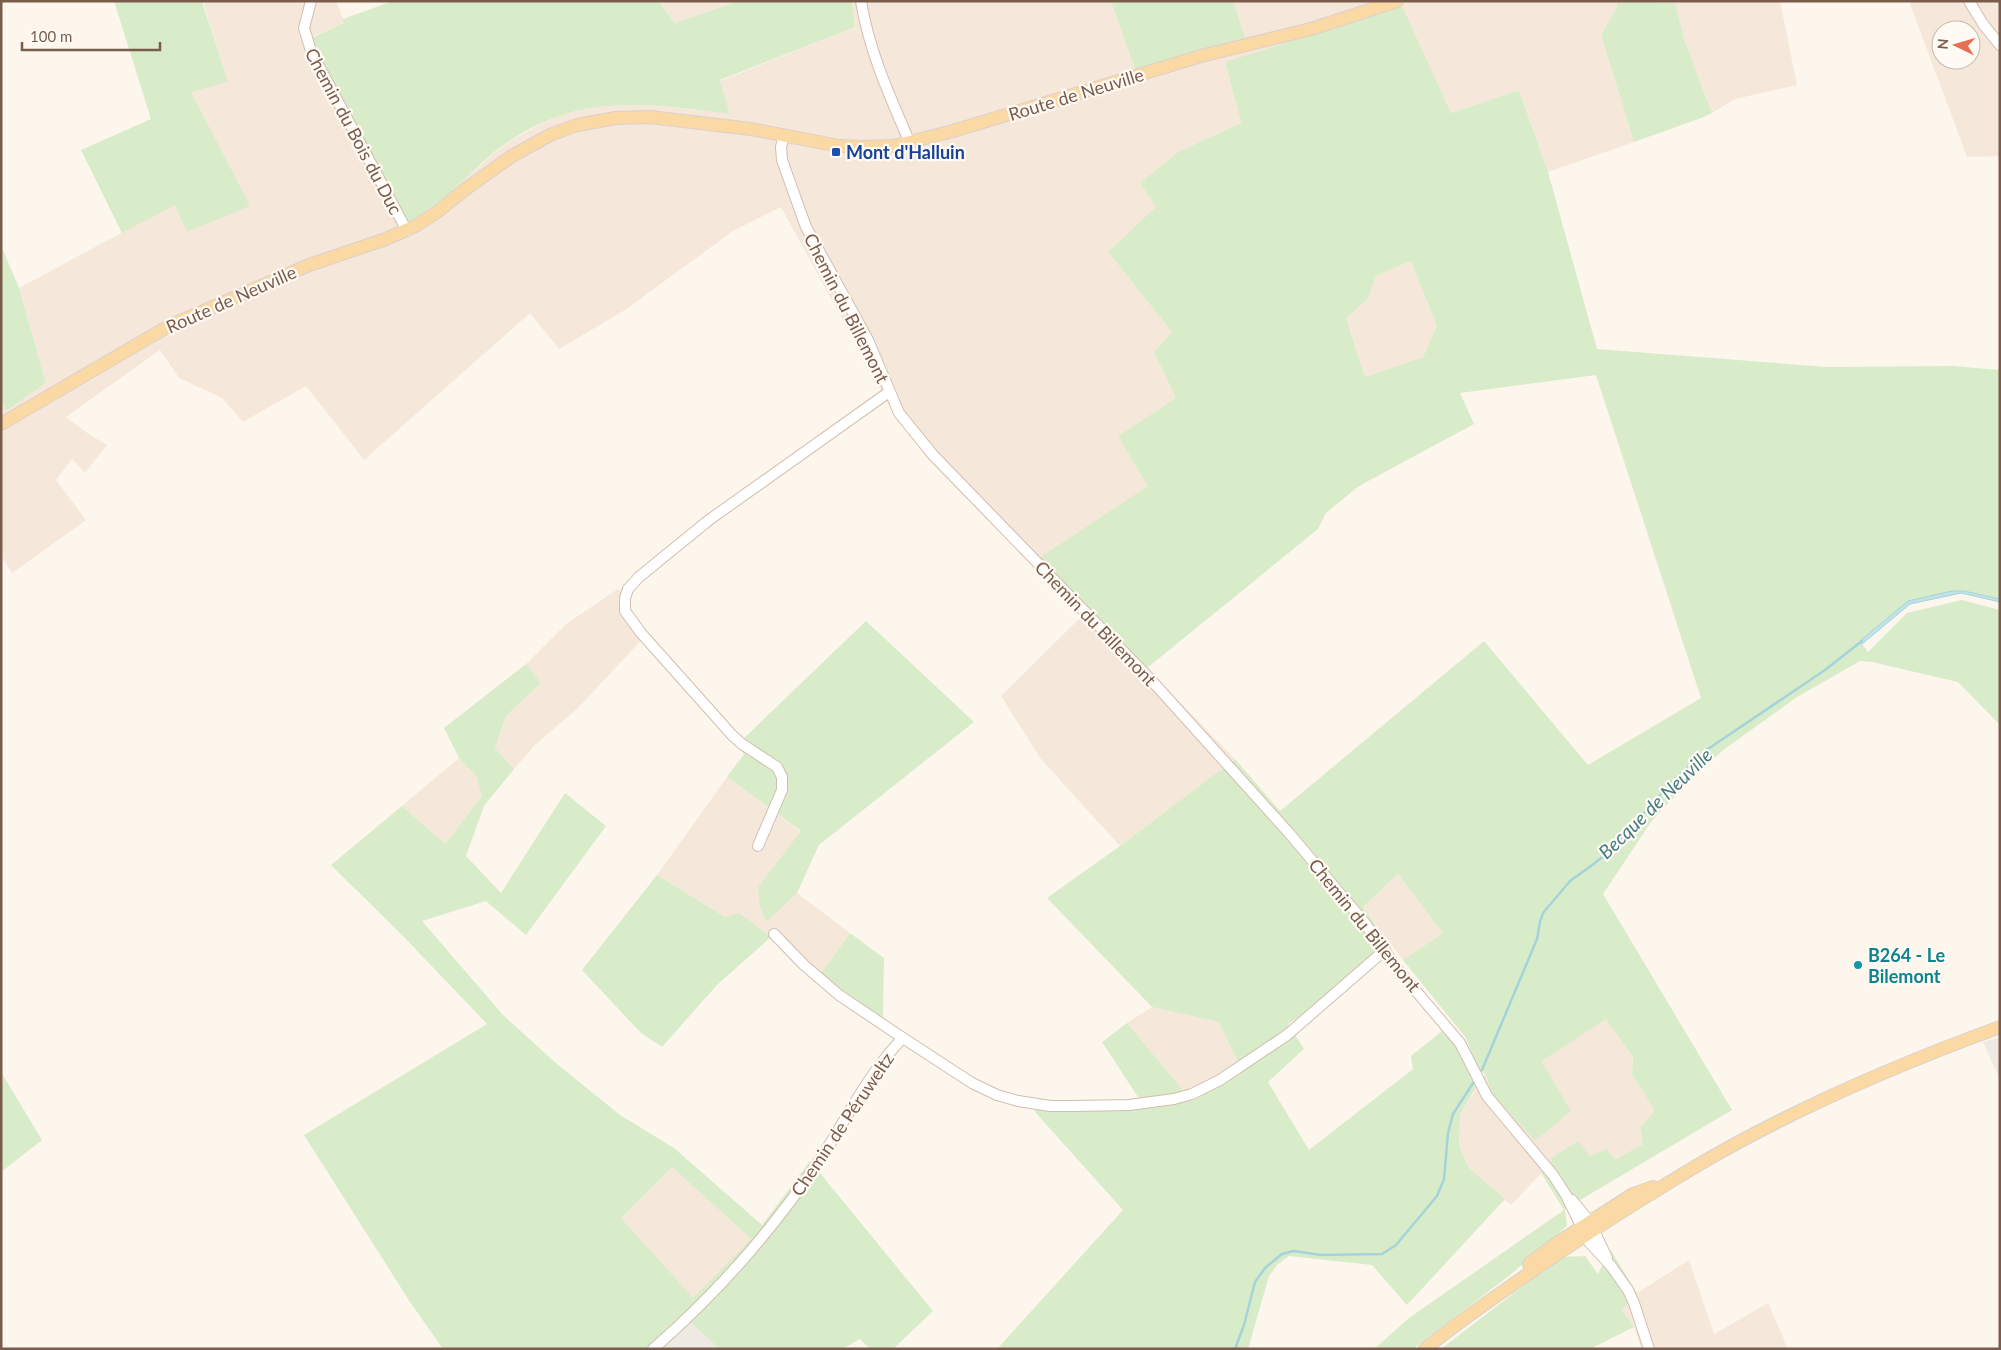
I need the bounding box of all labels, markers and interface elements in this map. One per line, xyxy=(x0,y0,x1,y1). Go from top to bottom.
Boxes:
scale bar xyxy=(22,20,160,52)
north arrow xyxy=(1931,20,1981,70)
text: 100 m xyxy=(30,27,72,45)
text: N xyxy=(1934,38,1951,50)
street label: Chemin du Bois du Duc xyxy=(301,44,407,218)
street label: Route de Neuville xyxy=(1006,63,1146,125)
place label: Mont d'Halluin xyxy=(846,141,965,163)
marker: Mont d'Halluin xyxy=(830,146,842,158)
street label: Chemin du Billemont xyxy=(800,229,895,387)
street label: Route de Neuville xyxy=(162,260,300,338)
street label: Chemin du Billemont xyxy=(1031,556,1162,690)
water label: Becque de Neuville xyxy=(1593,743,1717,863)
street label: Chemin du Billemont xyxy=(1304,854,1426,997)
place label: B264 - Le Bilemont xyxy=(1868,944,1946,987)
marker: B264 - Le Bilemont xyxy=(1852,959,1864,971)
street label: Chemin de Péruweltz xyxy=(786,1048,898,1200)

